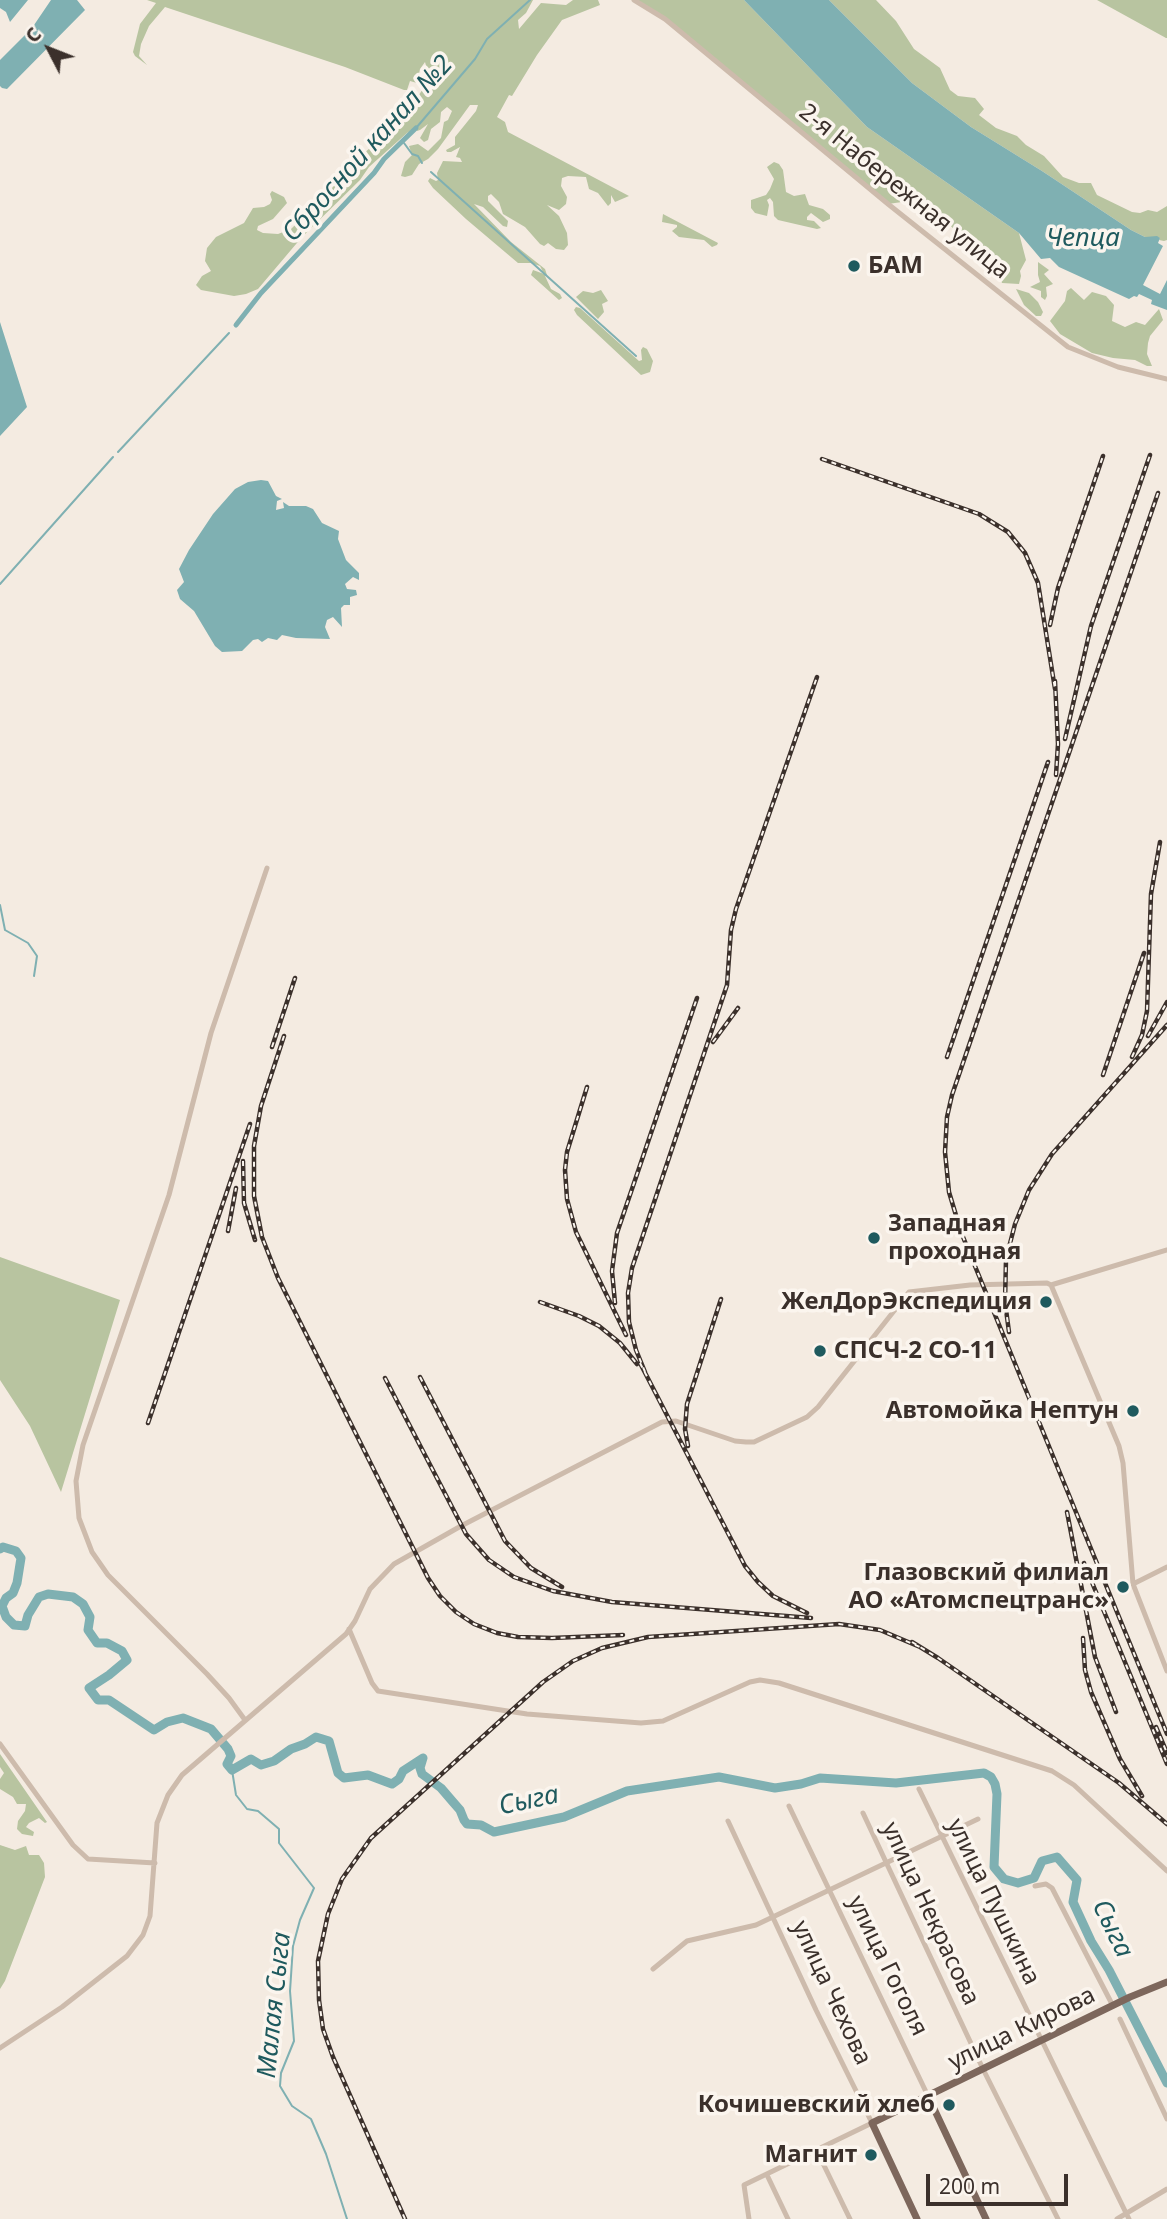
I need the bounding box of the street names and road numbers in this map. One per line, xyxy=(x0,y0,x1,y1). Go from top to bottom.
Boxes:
street label: 2-я Набережная улица xyxy=(793,98,1015,286)
street label: улица Пушкина xyxy=(940,1814,1046,1990)
street label: улица Некрасова xyxy=(875,1818,985,2010)
street label: улица Гоголя xyxy=(841,1891,933,2041)
street label: улица Чехова xyxy=(785,1916,877,2070)
street label: улица Кирова xyxy=(944,1981,1100,2077)

